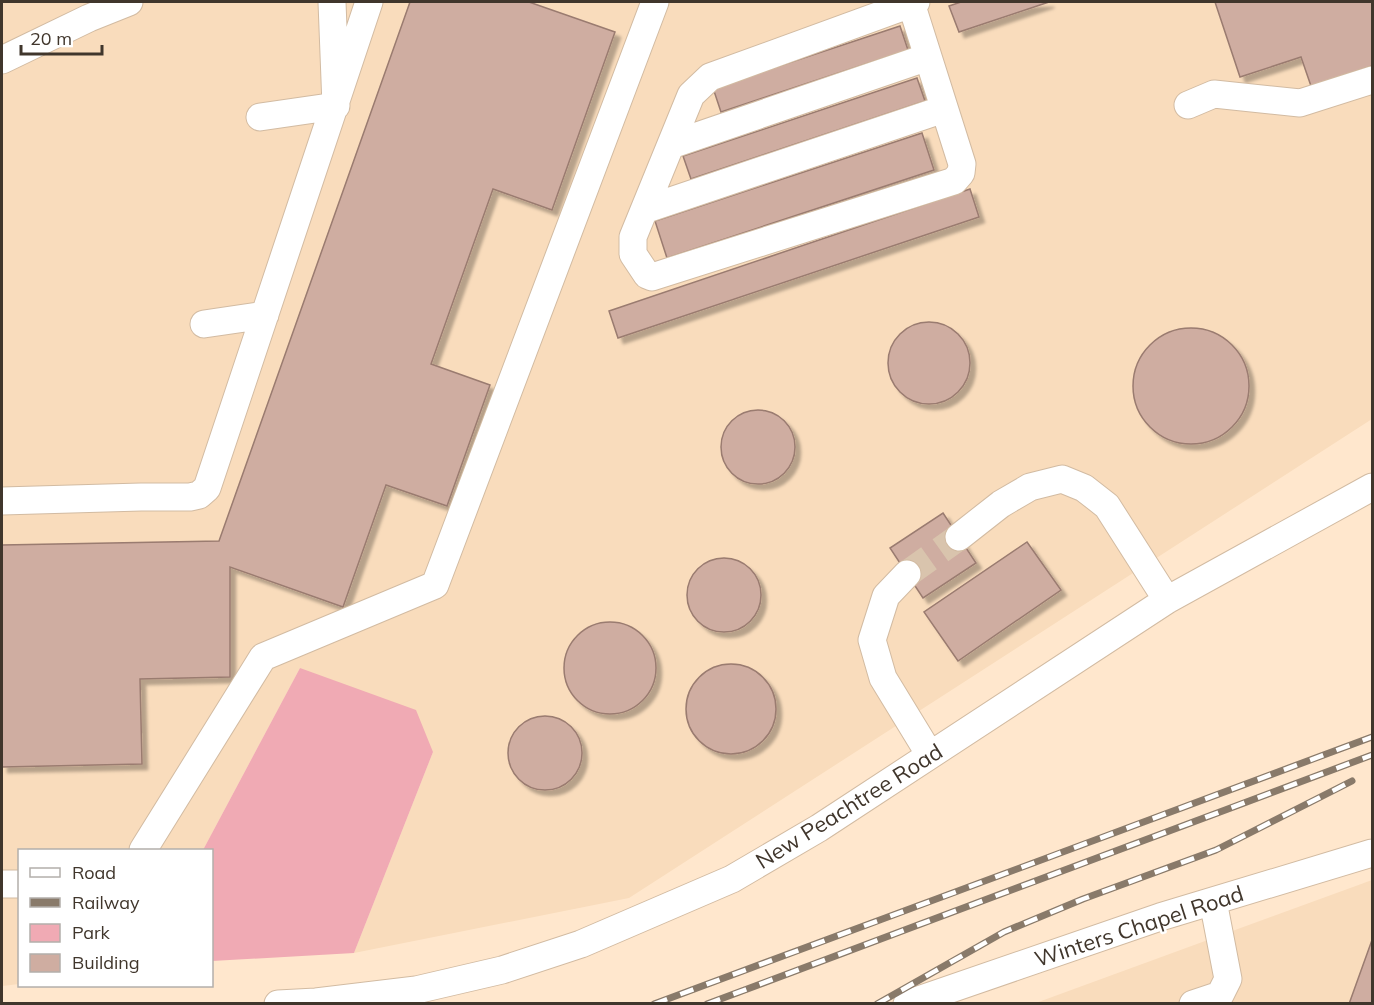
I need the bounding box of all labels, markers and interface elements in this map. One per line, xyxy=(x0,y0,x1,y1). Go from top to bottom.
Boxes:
scale bar xyxy=(21,18,102,56)
text: 20 m xyxy=(30,27,72,50)
street label: New Peachtree Road xyxy=(750,737,948,875)
legend xyxy=(18,849,213,987)
text: Road xyxy=(72,861,116,884)
street label: Winters Chapel Road xyxy=(1031,879,1247,973)
text: Railway xyxy=(72,891,140,914)
text: Park xyxy=(72,921,111,944)
text: Building xyxy=(72,951,140,974)

